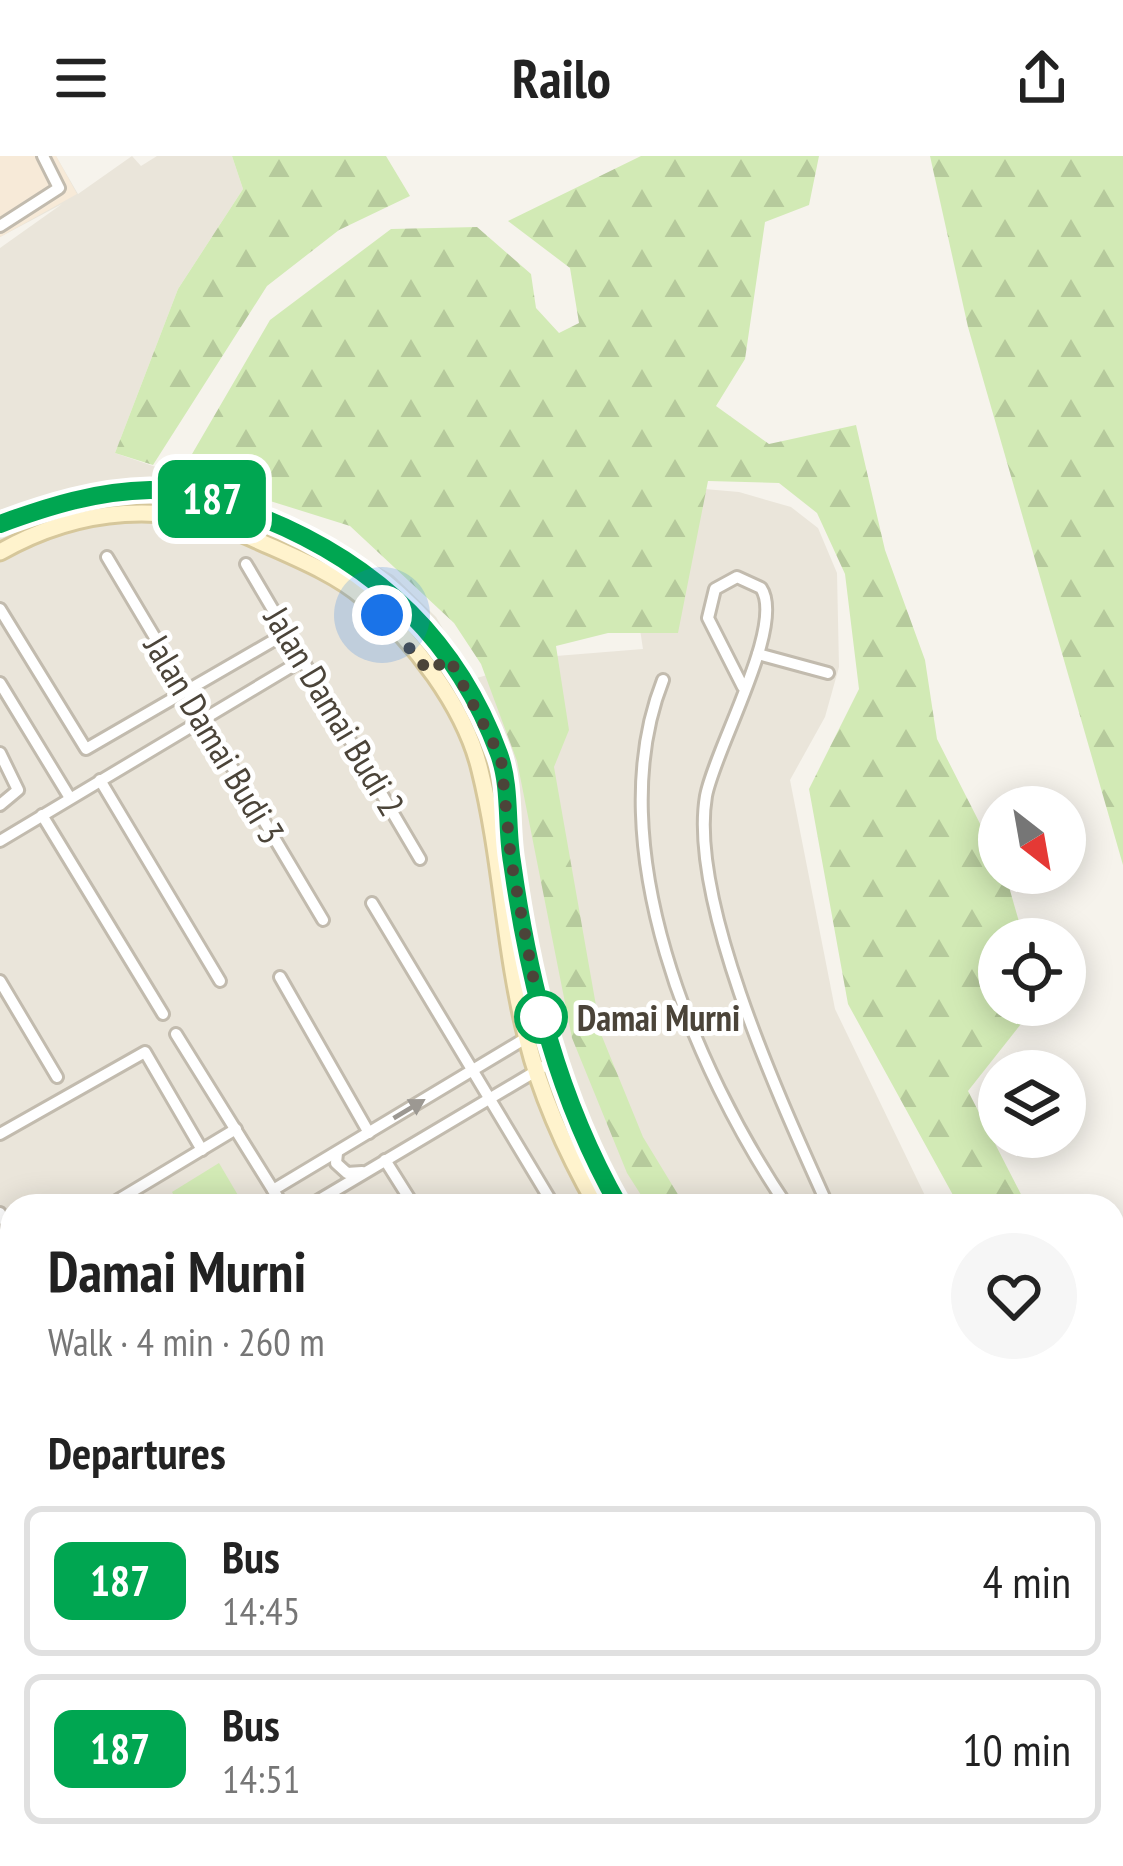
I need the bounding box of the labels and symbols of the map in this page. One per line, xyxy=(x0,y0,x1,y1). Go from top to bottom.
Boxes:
line badge: 187 xyxy=(143,460,281,538)
your location xyxy=(352,585,412,645)
street label: Jalan Damai Budi 2 xyxy=(254,597,416,824)
street label: Jalan Damai Budi 3 xyxy=(134,625,296,852)
north arrow xyxy=(978,786,1086,894)
marker: Damai Murni xyxy=(516,992,566,1042)
place label: Damai Murni xyxy=(577,994,740,1041)
one-way arrow xyxy=(392,1099,426,1120)

